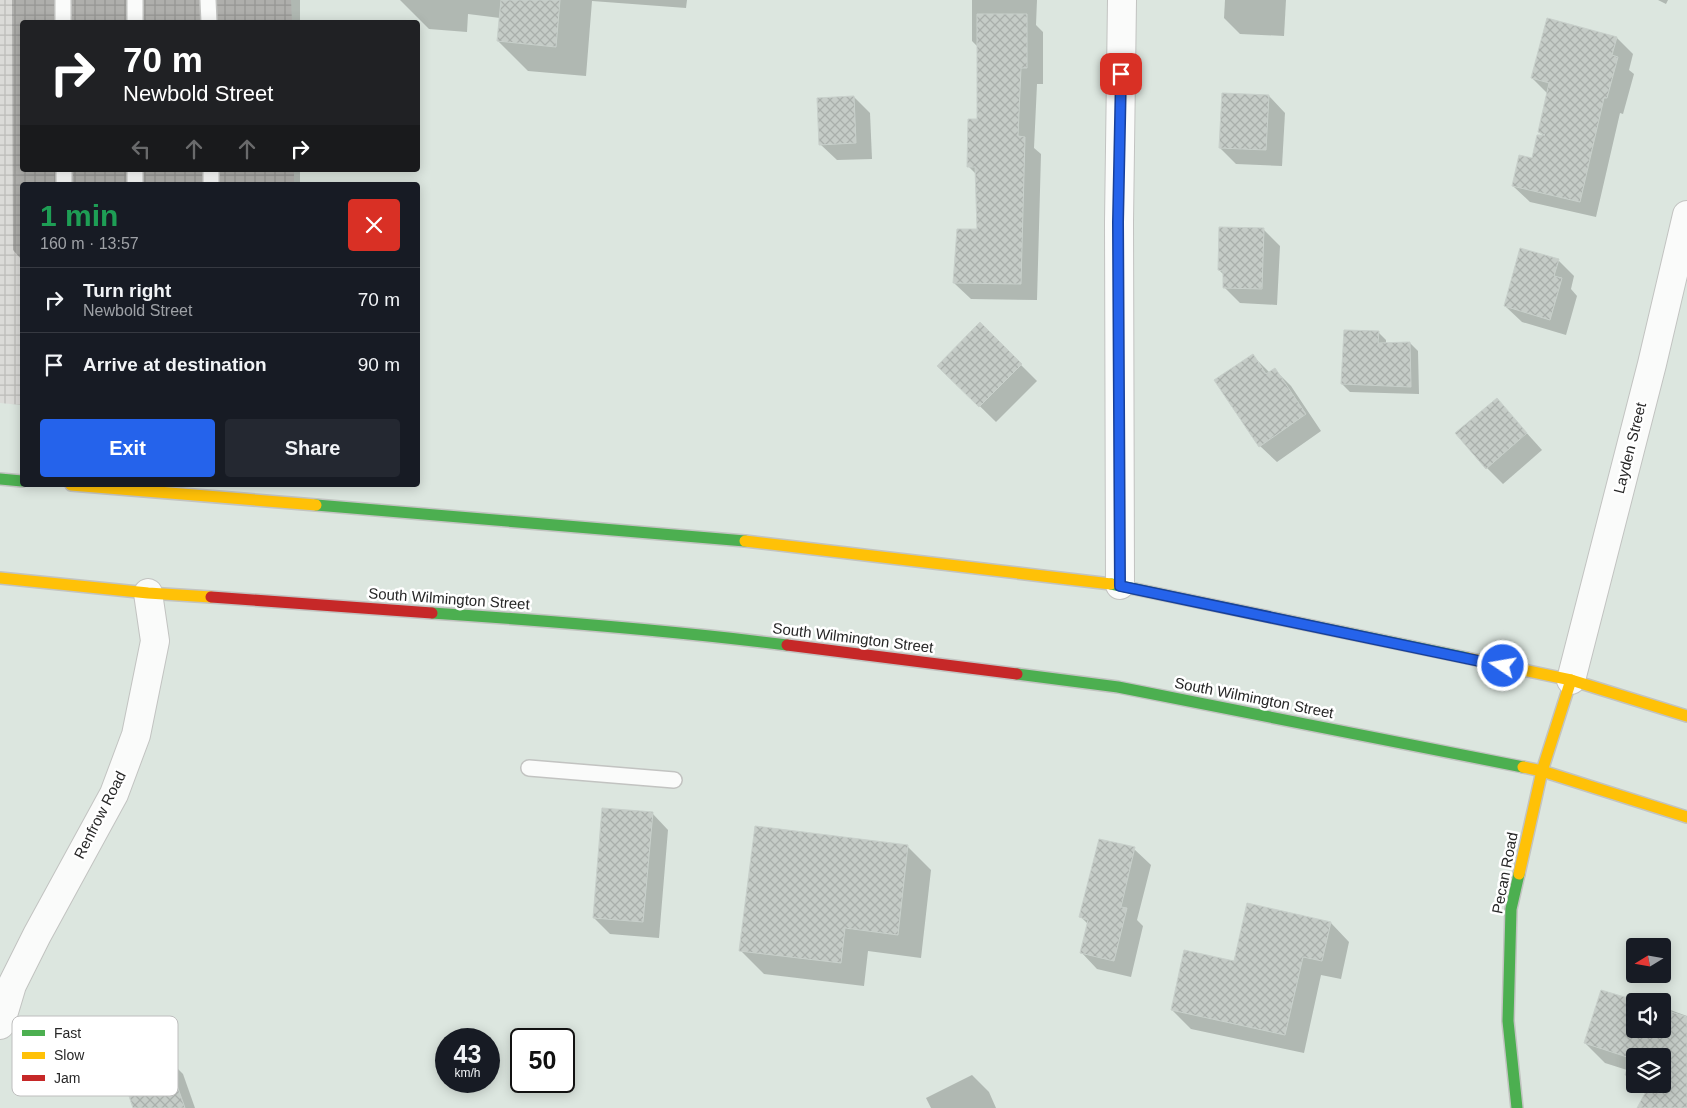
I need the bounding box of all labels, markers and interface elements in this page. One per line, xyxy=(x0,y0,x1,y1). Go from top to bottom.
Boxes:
icon: right xyxy=(40,40,105,105)
text: 70 m xyxy=(123,40,203,79)
pin xyxy=(1100,53,1142,95)
icon: arrive xyxy=(1107,60,1135,88)
text: Newbold Street xyxy=(123,81,273,106)
icon: left xyxy=(127,135,155,163)
icon: ahead xyxy=(180,135,208,163)
icon: ahead xyxy=(233,135,261,163)
icon: right xyxy=(286,135,314,163)
text: 1 min xyxy=(40,199,118,232)
button: close xyxy=(348,199,400,251)
text: 160 m · 13:57 xyxy=(40,235,139,252)
text: Turn right xyxy=(83,280,171,301)
icon: right xyxy=(40,286,68,314)
text: 70 m xyxy=(358,289,400,310)
text: Newbold Street xyxy=(83,302,192,319)
icon: arrive xyxy=(40,351,68,379)
text: Arrive at destination xyxy=(83,354,267,375)
text: 90 m xyxy=(358,354,400,375)
street label: Layden Street xyxy=(1610,400,1649,495)
button: Exit xyxy=(40,419,215,477)
button: Share xyxy=(225,419,400,477)
street label: South Wilmington Street xyxy=(368,584,531,613)
street label: South Wilmington Street xyxy=(772,619,935,656)
position arrow xyxy=(1476,639,1528,691)
street label: South Wilmington Street xyxy=(1173,674,1336,721)
street label: Renfrow Road xyxy=(70,768,129,861)
street label: Pecan Road xyxy=(1488,831,1521,915)
north arrow xyxy=(1626,938,1671,982)
map controls xyxy=(1626,938,1671,1093)
button: sound xyxy=(1626,993,1671,1038)
legend xyxy=(12,1016,178,1096)
text: Fast xyxy=(54,1025,81,1041)
speed limit sign: 50 xyxy=(510,1028,575,1093)
text: 43 xyxy=(454,1040,481,1068)
text: Slow xyxy=(54,1047,85,1063)
button: layers xyxy=(1626,1048,1671,1093)
text: km/h xyxy=(454,1066,481,1080)
text: Jam xyxy=(54,1070,80,1086)

